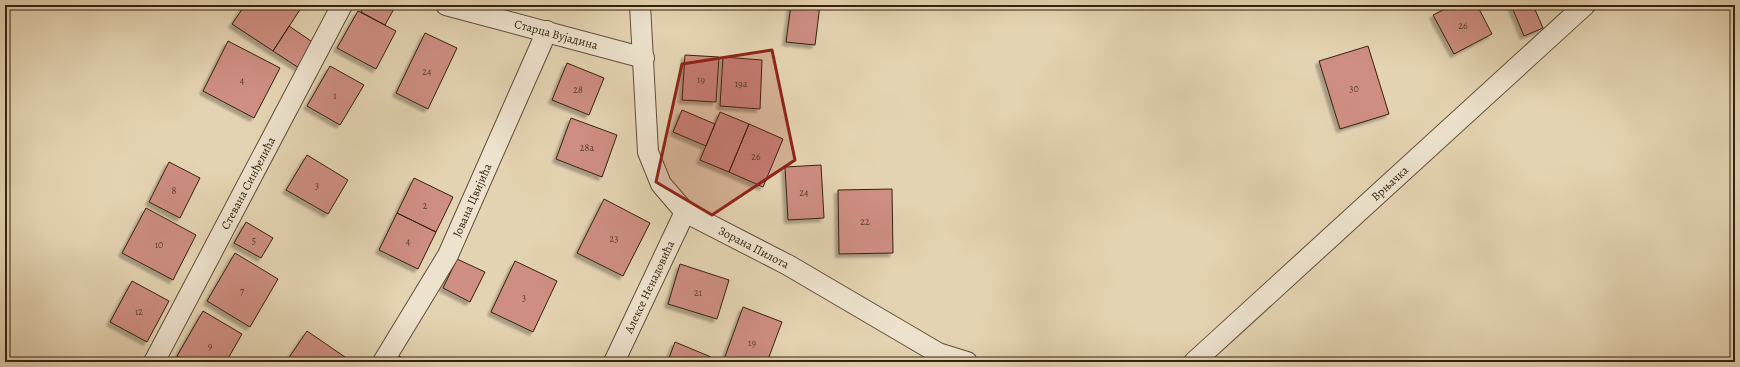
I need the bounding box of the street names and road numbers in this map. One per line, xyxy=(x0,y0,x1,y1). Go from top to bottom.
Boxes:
street label: Старца Вујадина xyxy=(513,16,600,53)
street label: Стевана Синђелића xyxy=(217,134,279,232)
street label: Јована Цвијића xyxy=(449,161,496,240)
street label: Врњачка xyxy=(1368,162,1412,204)
street label: Зорана Пилота xyxy=(716,223,792,272)
street label: Алексе Ненадовића xyxy=(620,238,679,337)

